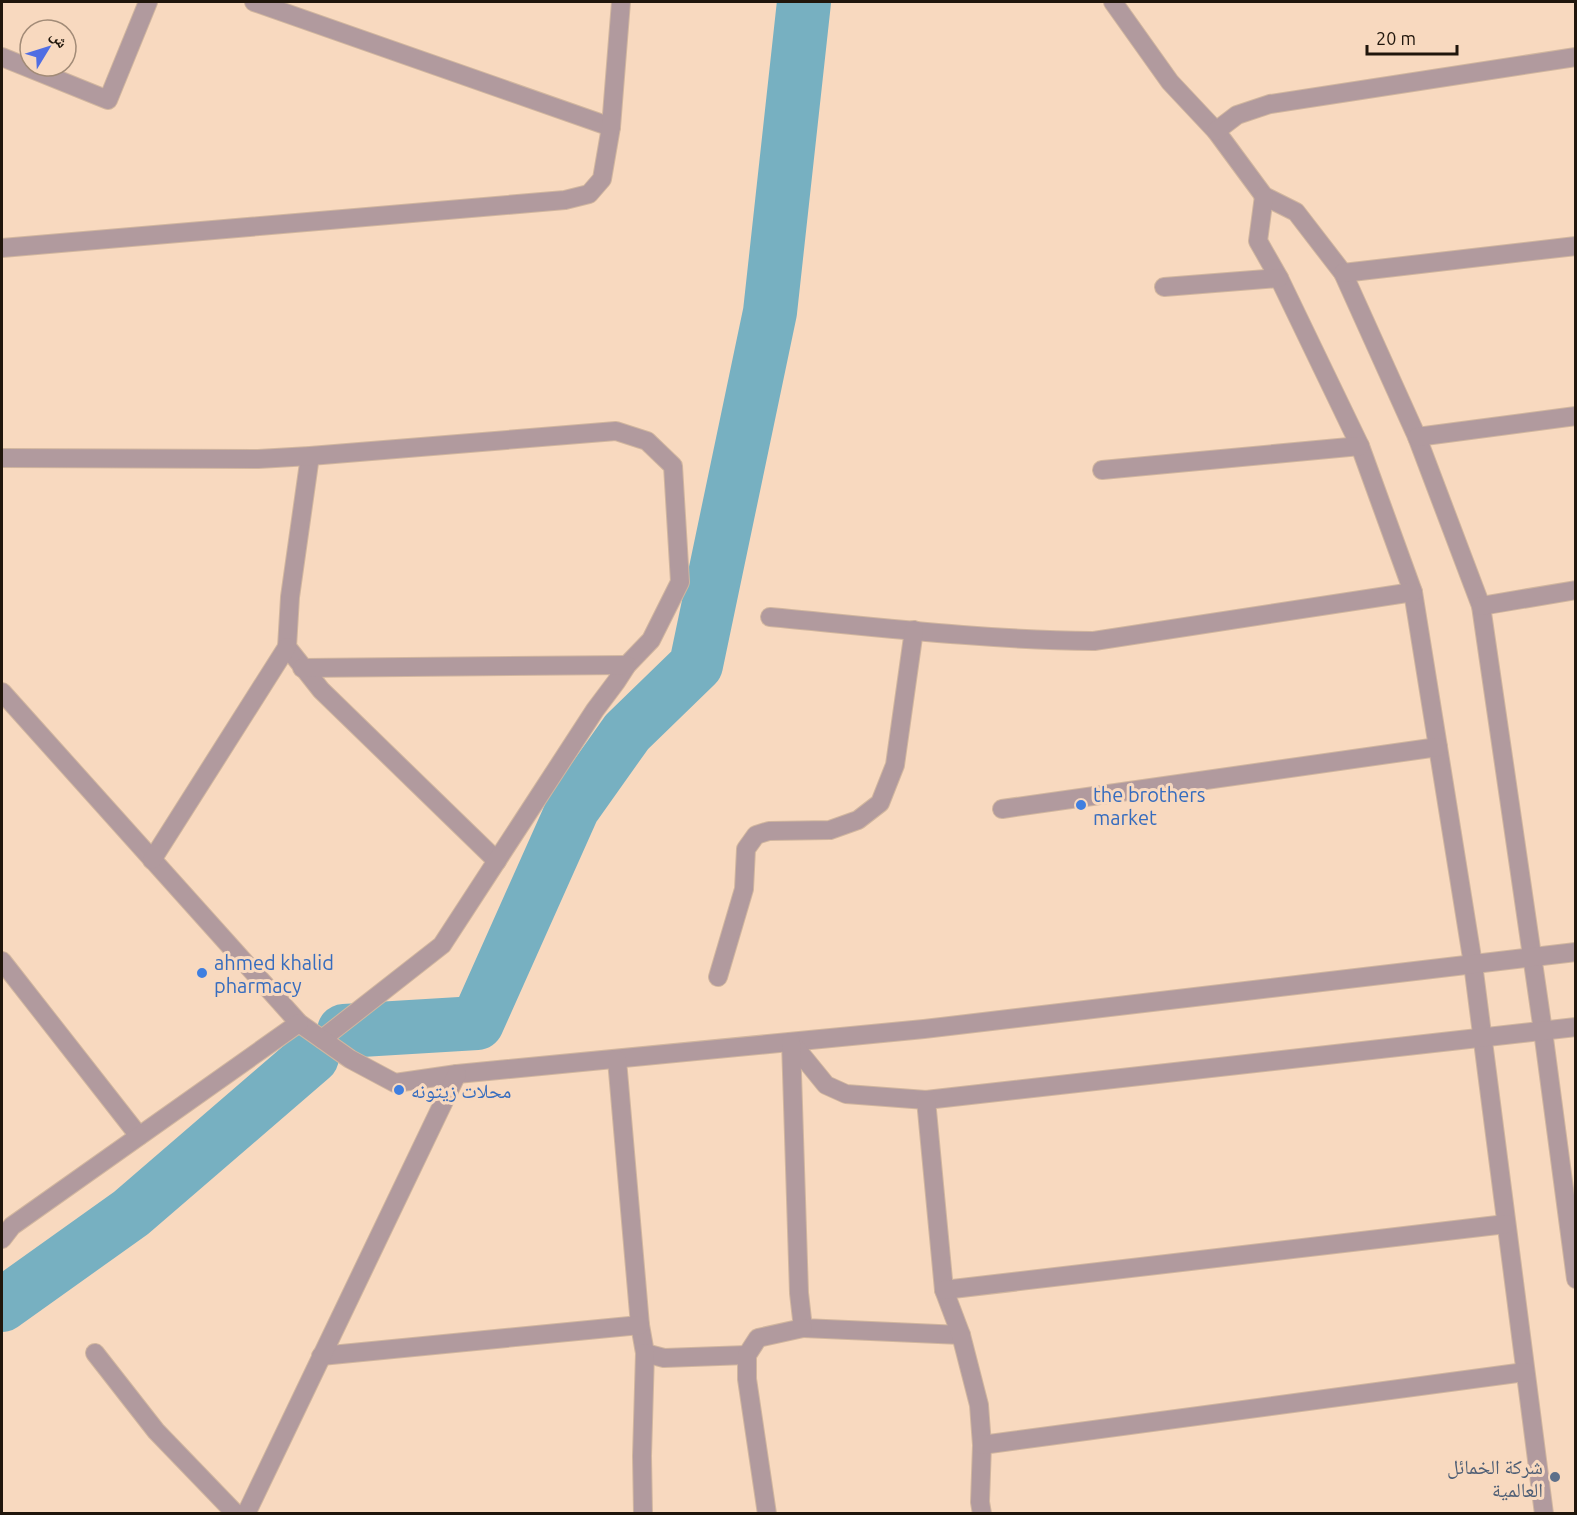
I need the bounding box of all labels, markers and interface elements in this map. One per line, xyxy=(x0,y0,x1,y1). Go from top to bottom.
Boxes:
north arrow xyxy=(18,18,78,78)
scale bar xyxy=(1367,18,1457,56)
text: ش xyxy=(47,27,72,52)
text: 20 m xyxy=(1376,28,1416,48)
place label: the brothers market xyxy=(1093,783,1205,829)
marker: the brothers market xyxy=(1074,798,1088,812)
place label: ahmed khalid pharmacy xyxy=(214,951,334,997)
marker: ahmed khalid pharmacy xyxy=(195,966,209,980)
place label: محلات زيتونه xyxy=(411,1079,511,1102)
marker: محلات زيتونه xyxy=(392,1083,406,1097)
place label: شركة الخمائل العالمية xyxy=(1447,1455,1543,1501)
marker: شركة الخمائل العالمية xyxy=(1548,1470,1562,1484)

